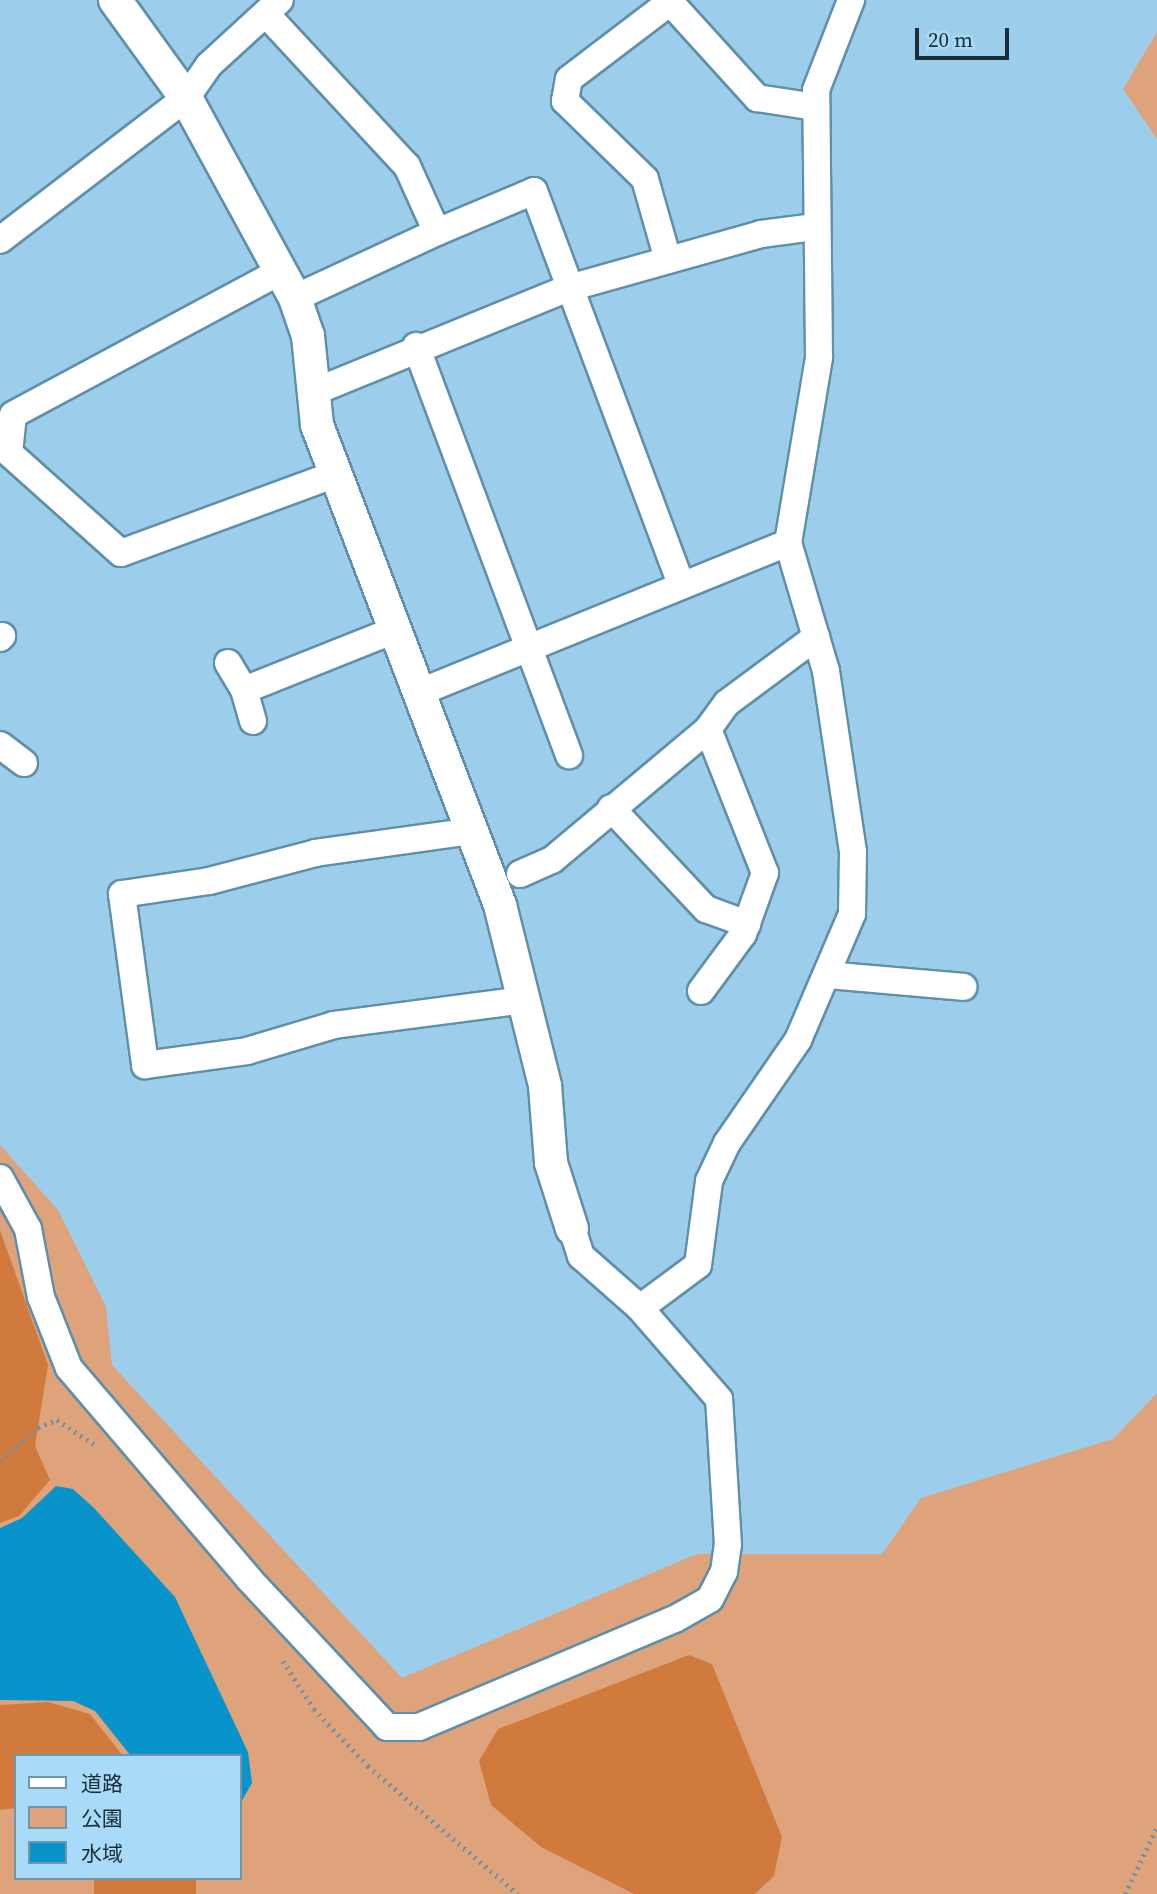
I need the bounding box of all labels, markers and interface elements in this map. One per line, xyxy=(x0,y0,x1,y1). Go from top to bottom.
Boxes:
scale bar xyxy=(919,14,1014,58)
text: 20 m xyxy=(928,25,973,54)
legend xyxy=(14,1754,242,1880)
text: 道路 xyxy=(81,1769,123,1798)
text: 公園 xyxy=(81,1804,123,1833)
text: 水域 xyxy=(81,1839,123,1868)

